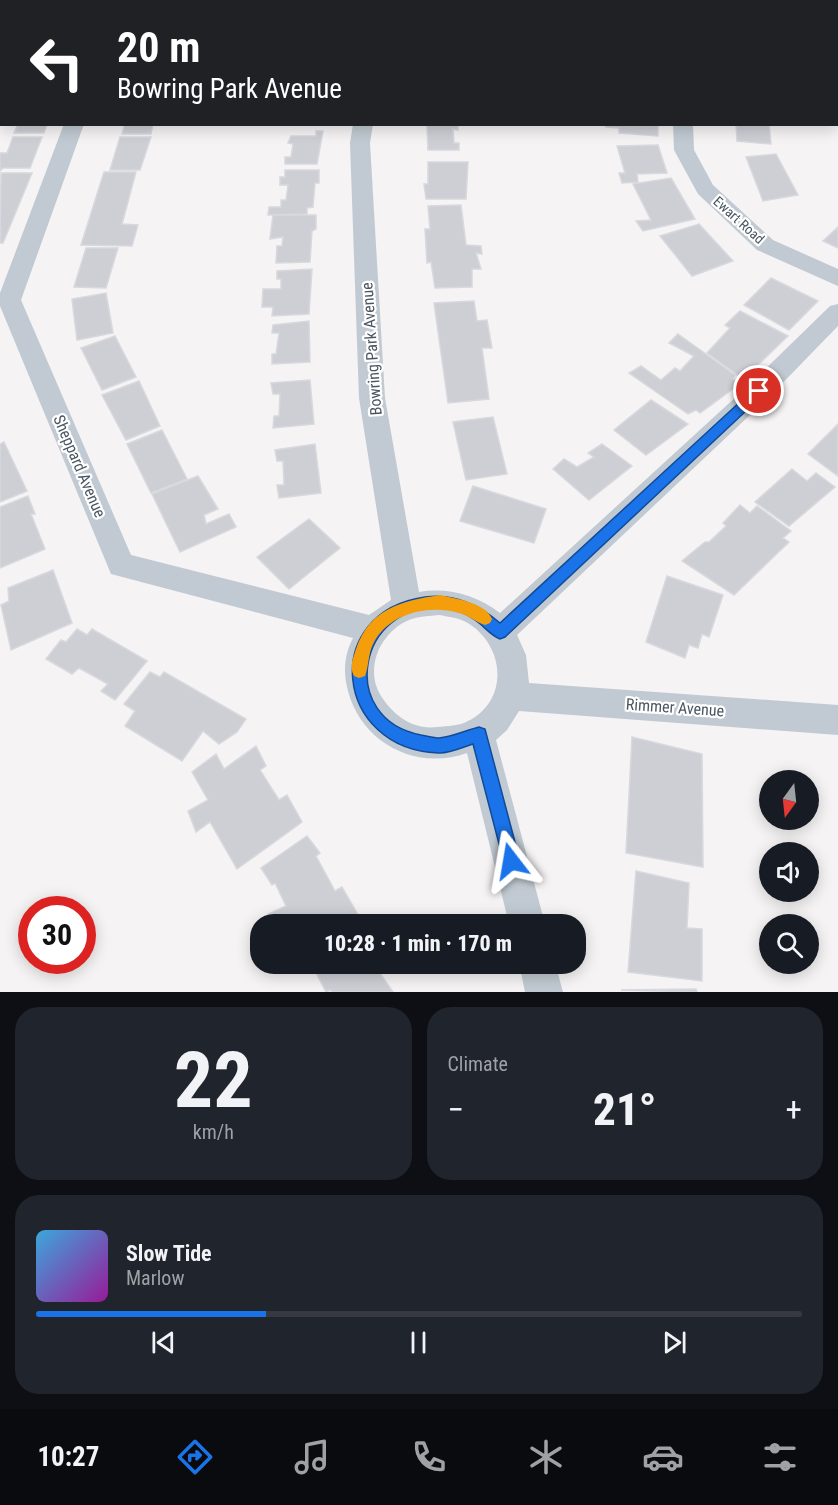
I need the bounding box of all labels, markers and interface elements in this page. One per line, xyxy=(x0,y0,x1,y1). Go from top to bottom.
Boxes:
text: 20 m xyxy=(117,23,200,72)
icon: left xyxy=(18,24,96,102)
text: Bowring Park Avenue xyxy=(117,73,342,105)
street label: Ewart Road xyxy=(710,193,768,247)
street label: Bowring Park Avenue xyxy=(357,282,386,416)
pin xyxy=(733,365,784,416)
icon: arrive xyxy=(742,374,775,407)
street label: Sheppard Avenue xyxy=(49,412,110,520)
street label: Rimmer Avenue xyxy=(625,695,725,720)
north arrow xyxy=(759,770,819,830)
map controls xyxy=(759,770,819,974)
position arrow xyxy=(479,829,543,893)
button: sound xyxy=(759,842,819,902)
speed limit sign: 30 xyxy=(18,896,96,974)
button: search xyxy=(759,914,819,974)
text: 10:28 · 1 min · 170 m xyxy=(324,931,512,956)
text: 22 xyxy=(174,1035,253,1126)
text: Climate xyxy=(448,1052,508,1076)
text: 21° xyxy=(593,1083,657,1136)
text: − xyxy=(448,1090,464,1129)
text: + xyxy=(786,1090,802,1129)
text: km/h xyxy=(193,1120,234,1144)
text: Slow Tide xyxy=(126,1241,212,1266)
text: Marlow xyxy=(126,1266,184,1290)
icon: previous xyxy=(147,1326,180,1359)
icon: pause xyxy=(402,1326,435,1359)
icon: next xyxy=(658,1326,691,1359)
icon: directions xyxy=(174,1436,216,1478)
icon: music xyxy=(291,1436,333,1478)
icon: phone xyxy=(408,1436,450,1478)
icon: climate xyxy=(525,1436,567,1478)
icon: car xyxy=(642,1436,684,1478)
icon: filters xyxy=(759,1436,801,1478)
text: 10:27 xyxy=(37,1441,99,1473)

